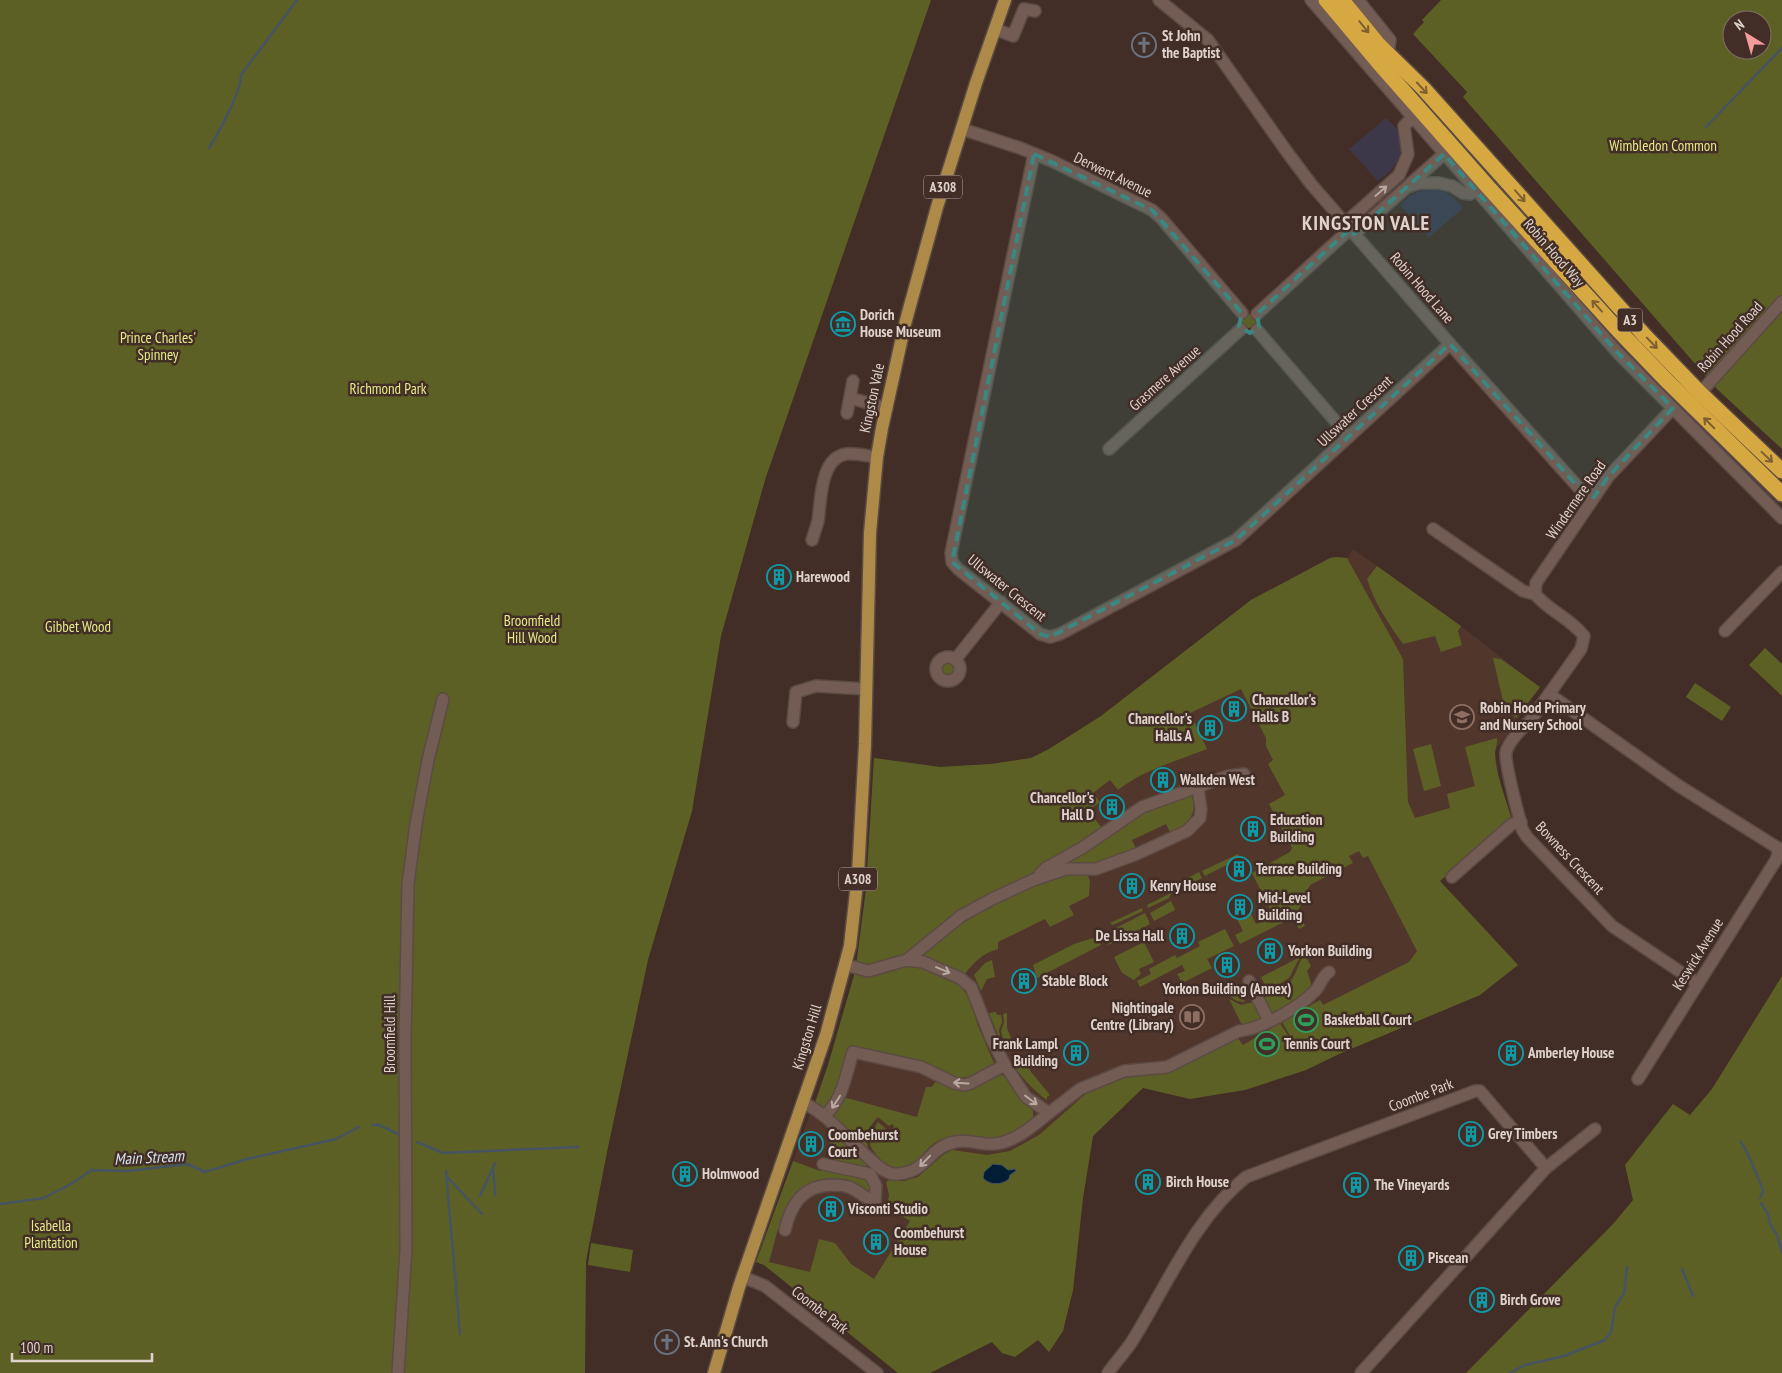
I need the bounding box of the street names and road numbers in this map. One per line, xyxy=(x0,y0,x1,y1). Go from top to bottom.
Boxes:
street label: Derwent Avenue xyxy=(1071,147,1155,202)
road number: A308 xyxy=(924,176,962,198)
street label: Robin Hood Way xyxy=(1520,215,1589,291)
street label: Robin Hood Lane xyxy=(1386,248,1458,327)
street label: Robin Hood Road xyxy=(1693,297,1766,376)
road number: A3 xyxy=(1618,308,1642,332)
street label: Grasmere Avenue xyxy=(1125,341,1204,415)
street label: Kingston Vale xyxy=(855,361,888,434)
street label: Ullswater Crescent xyxy=(1313,371,1396,450)
street label: Windermere Road xyxy=(1541,457,1610,543)
street label: Ullswater Crescent xyxy=(964,550,1051,625)
street label: Bowness Crescent xyxy=(1532,817,1609,898)
road number: A308 xyxy=(839,868,877,891)
street label: Keswick Avenue xyxy=(1668,914,1727,993)
street label: Broomfield Hill xyxy=(380,994,399,1073)
street label: Kingston Hill xyxy=(788,1001,826,1072)
street label: Coombe Park xyxy=(1386,1074,1456,1115)
street label: Coombe Park xyxy=(788,1281,853,1338)

